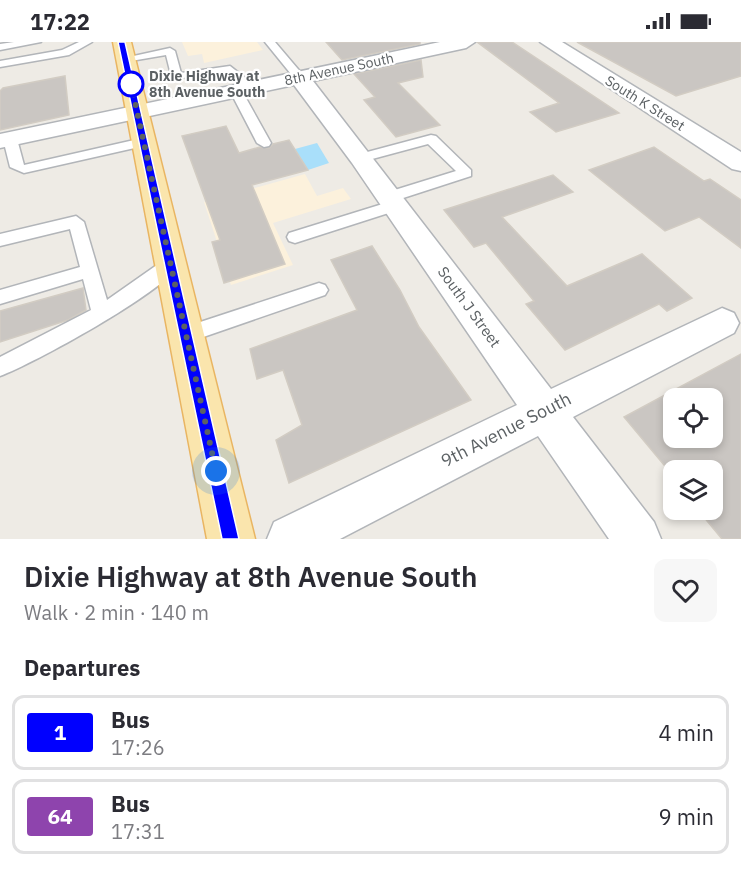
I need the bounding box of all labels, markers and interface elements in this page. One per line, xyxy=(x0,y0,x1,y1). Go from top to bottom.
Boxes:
text: 17:22 xyxy=(30,7,90,36)
street label: 8th Avenue South xyxy=(283,49,395,89)
place label: Dixie Highway at 8th Avenue South xyxy=(149,67,265,101)
marker: Dixie Highway at 8th Avenue South xyxy=(118,71,144,97)
street label: South K Street xyxy=(602,71,688,135)
street label: South J Street xyxy=(434,263,505,351)
street label: 9th Avenue South xyxy=(437,387,575,472)
map controls xyxy=(663,388,723,520)
button: locate xyxy=(663,388,723,448)
your location xyxy=(201,456,231,486)
button: layers xyxy=(663,460,723,520)
text: Dixie Highway at 8th Avenue South xyxy=(24,558,477,595)
button: heart xyxy=(654,559,717,622)
text: Walk · 2 min · 140 m xyxy=(24,599,209,626)
text: Departures xyxy=(24,653,140,682)
text: Bus xyxy=(111,705,150,734)
text: 1 xyxy=(54,718,66,746)
text: 4 min xyxy=(658,718,714,747)
text: 17:26 xyxy=(111,734,165,761)
text: Bus xyxy=(111,789,150,818)
text: 64 xyxy=(47,802,73,830)
text: 9 min xyxy=(658,802,714,831)
text: 17:31 xyxy=(111,818,165,845)

